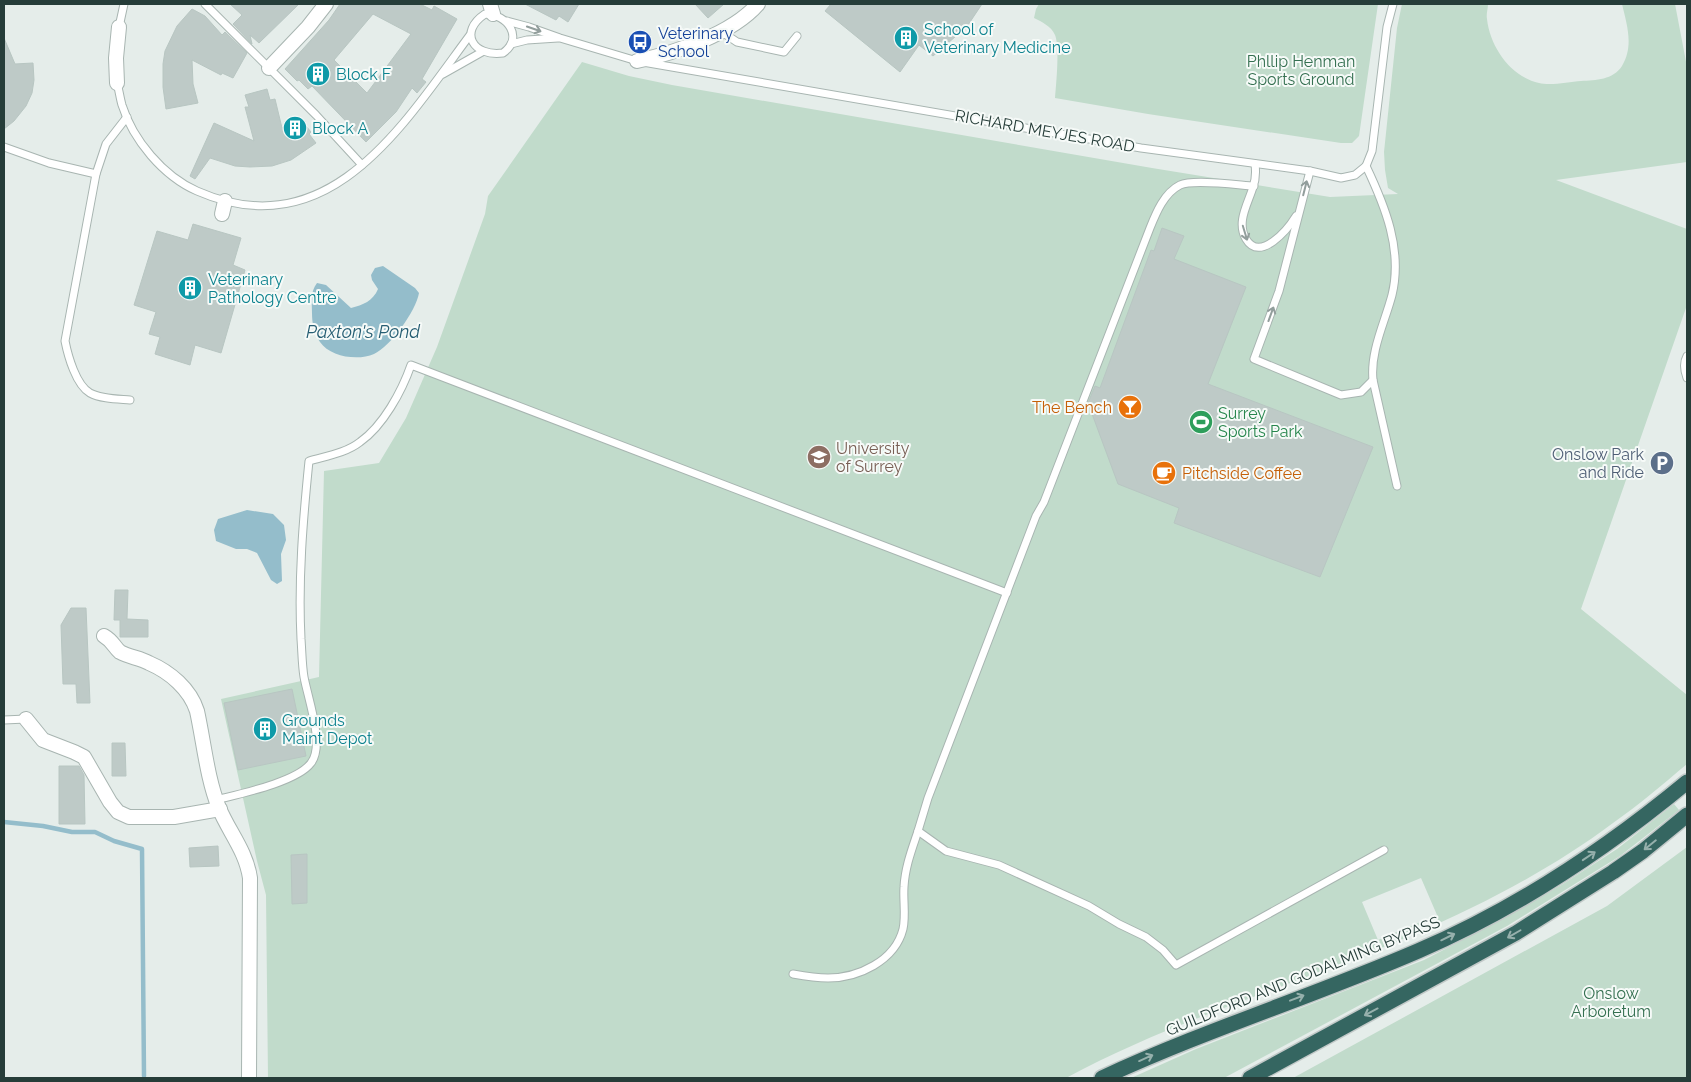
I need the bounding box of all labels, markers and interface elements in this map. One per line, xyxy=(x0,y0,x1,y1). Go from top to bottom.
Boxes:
place label: School of Veterinary Medicine xyxy=(924,20,1071,57)
one-way arrow xyxy=(526,24,542,34)
place label: Veterinary School xyxy=(658,24,733,61)
building icon: School of Veterinary Medicine xyxy=(893,25,919,51)
bus stop icon: Veterinary School xyxy=(627,29,653,55)
park label: Phllip Henman Sports Ground xyxy=(1247,52,1355,89)
building icon: Block F xyxy=(305,61,331,87)
place label: Block F xyxy=(336,65,391,84)
street label: RICHARD MEYJES ROAD xyxy=(954,106,1136,156)
building icon: Block A xyxy=(282,115,308,141)
place label: Block A xyxy=(312,119,368,138)
one-way arrow xyxy=(1301,180,1311,196)
one-way arrow xyxy=(1240,224,1250,240)
place label: Veterinary Pathology Centre xyxy=(208,270,337,307)
building icon: Veterinary Pathology Centre xyxy=(177,275,203,301)
one-way arrow xyxy=(1267,306,1276,322)
water label: Paxton's Pond xyxy=(306,321,421,342)
bar icon: The Bench xyxy=(1117,394,1143,420)
place label: The Bench xyxy=(1032,398,1112,417)
place label: Surrey Sports Park xyxy=(1218,404,1303,441)
sports icon: Surrey Sports Park xyxy=(1188,409,1214,435)
place label: University of Surrey xyxy=(836,439,910,476)
school or university icon: University of Surrey xyxy=(806,444,832,470)
place label: Onslow Park and Ride xyxy=(1552,445,1645,482)
parking icon: Onslow Park and Ride xyxy=(1649,450,1675,476)
cafe icon: Pitchside Coffee xyxy=(1151,460,1177,486)
place label: Pitchside Coffee xyxy=(1182,464,1302,483)
place label: Grounds Maint Depot xyxy=(282,711,373,748)
building icon: Grounds Maint Depot xyxy=(252,716,278,742)
one-way arrow xyxy=(1643,840,1656,851)
one-way arrow xyxy=(1581,851,1595,861)
street label: GUILDFORD AND GODALMING BYPASS xyxy=(1163,912,1443,1040)
one-way arrow xyxy=(1507,930,1521,940)
one-way arrow xyxy=(1440,932,1455,942)
park label: Onslow Arboretum xyxy=(1571,984,1651,1021)
one-way arrow xyxy=(1289,993,1304,1003)
one-way arrow xyxy=(1364,1008,1379,1018)
one-way arrow xyxy=(1138,1052,1153,1062)

